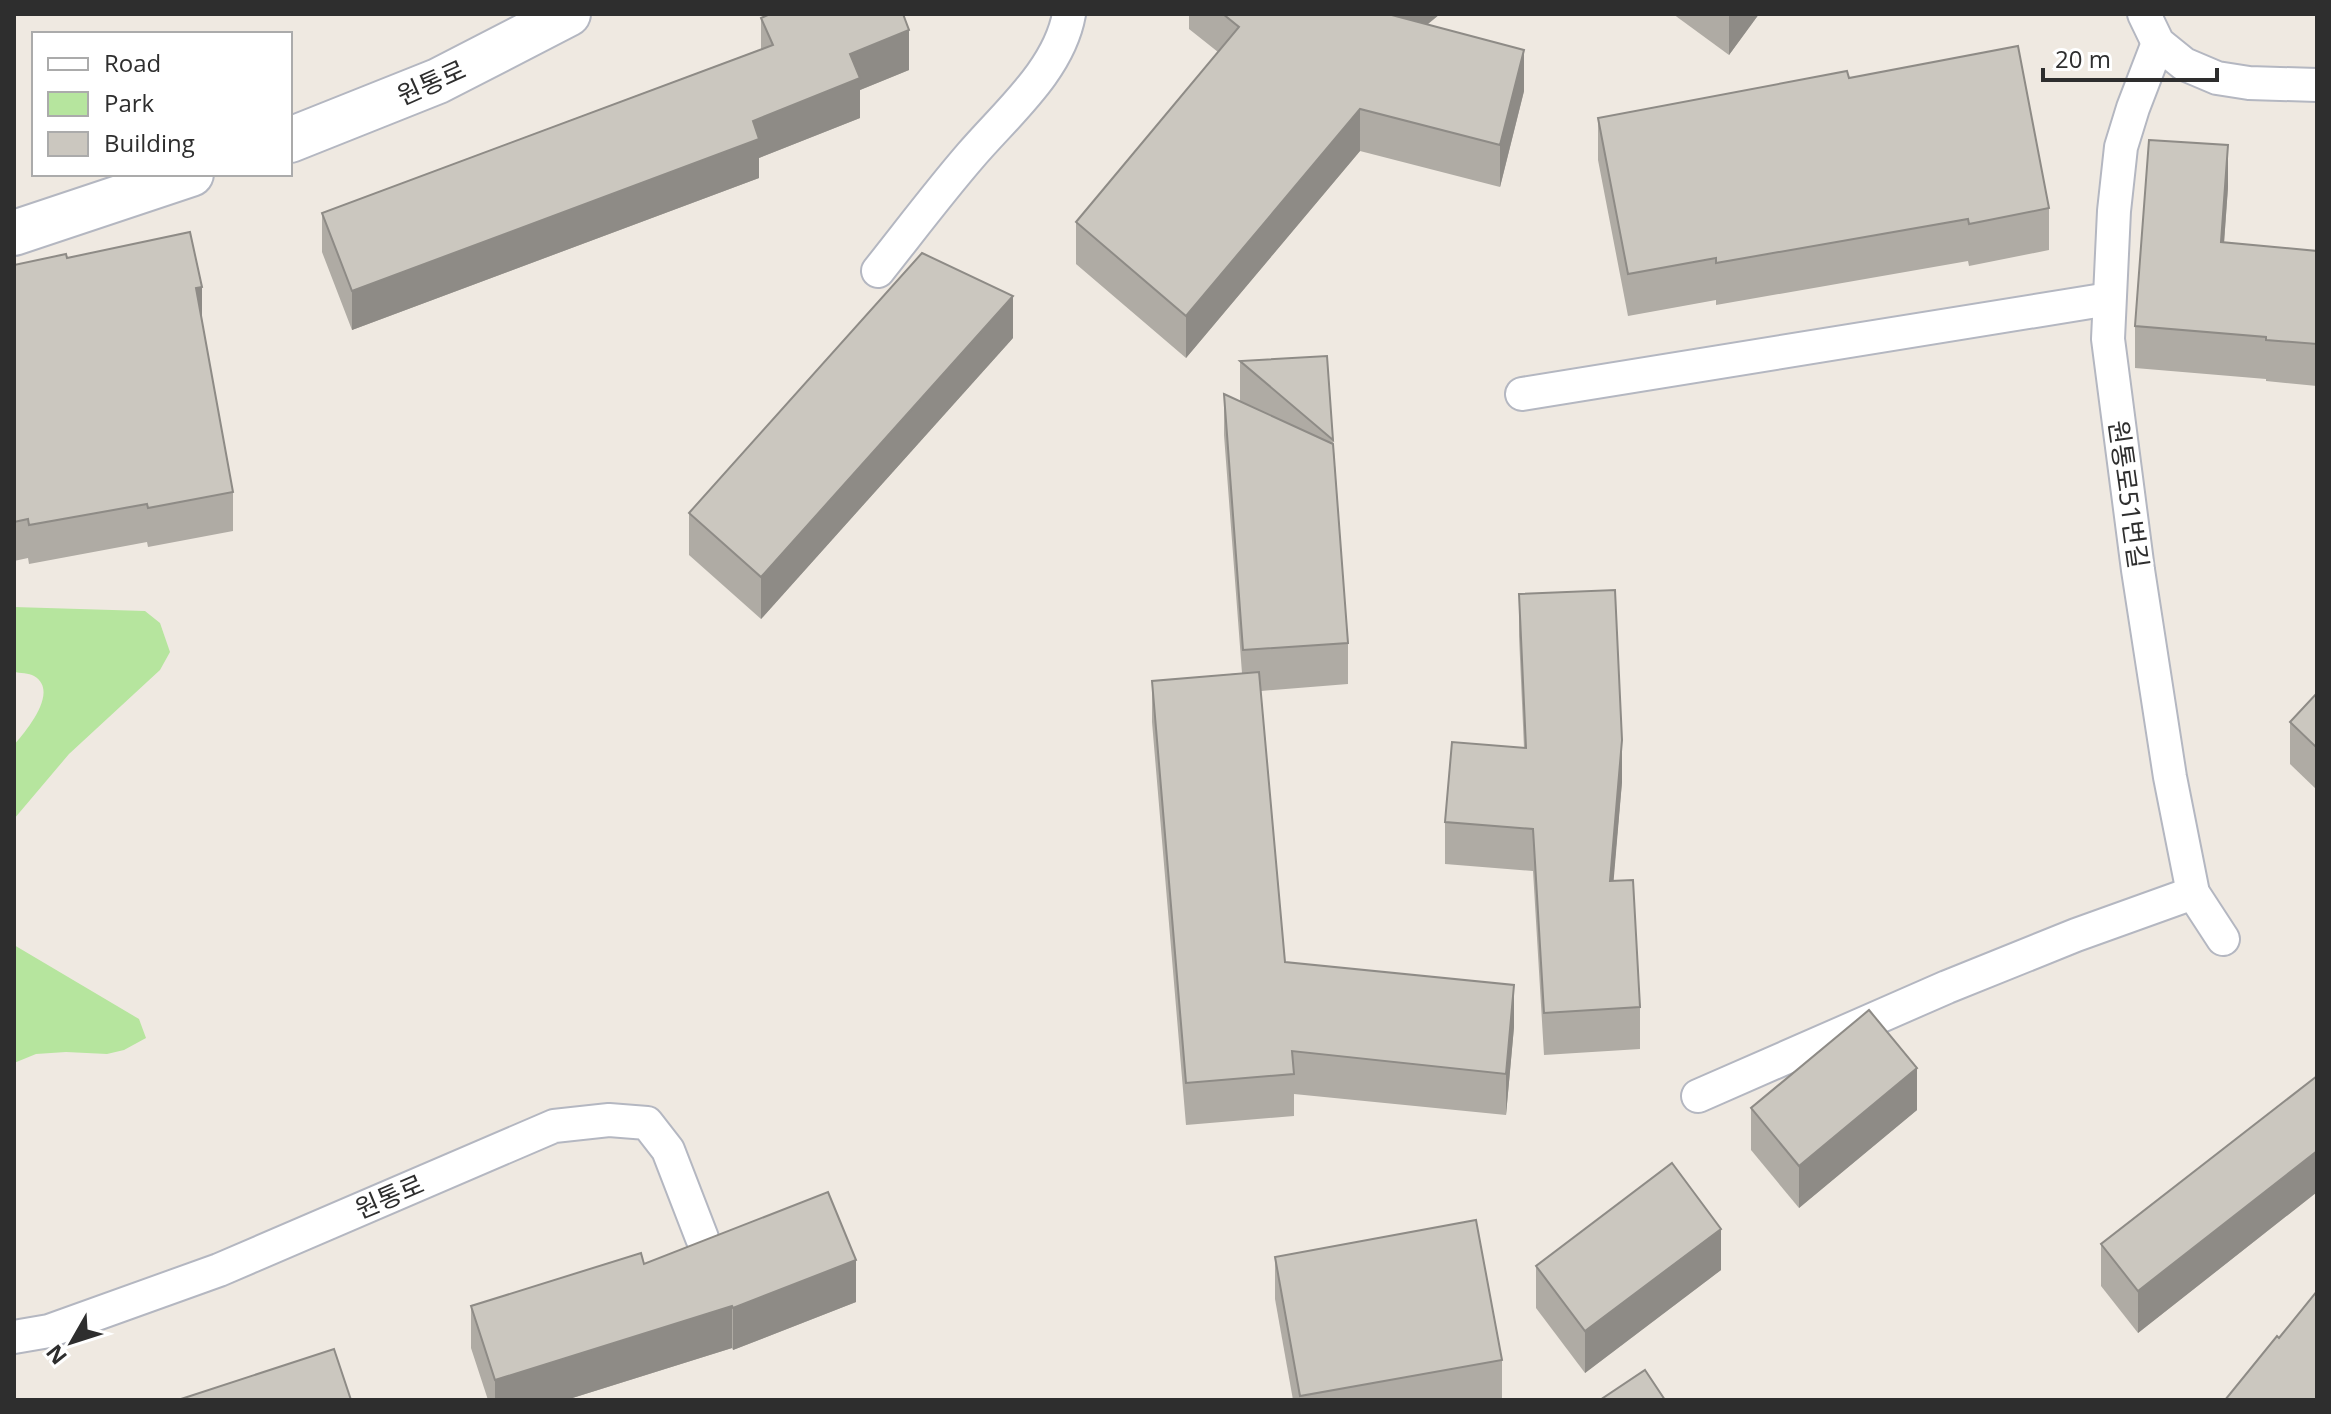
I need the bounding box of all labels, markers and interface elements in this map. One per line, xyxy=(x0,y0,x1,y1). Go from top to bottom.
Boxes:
legend xyxy=(32,32,292,176)
scale bar xyxy=(2043,32,2217,82)
text: 20 m xyxy=(2055,42,2111,75)
text: Road xyxy=(104,46,161,79)
street label: 원통로 xyxy=(391,51,471,113)
text: Park xyxy=(104,86,155,119)
text: Building xyxy=(104,126,195,159)
street label: 원통로51번길 xyxy=(2101,418,2157,570)
street label: 원통로 xyxy=(349,1165,429,1227)
north arrow xyxy=(32,1302,112,1382)
text: N xyxy=(38,1339,73,1372)

